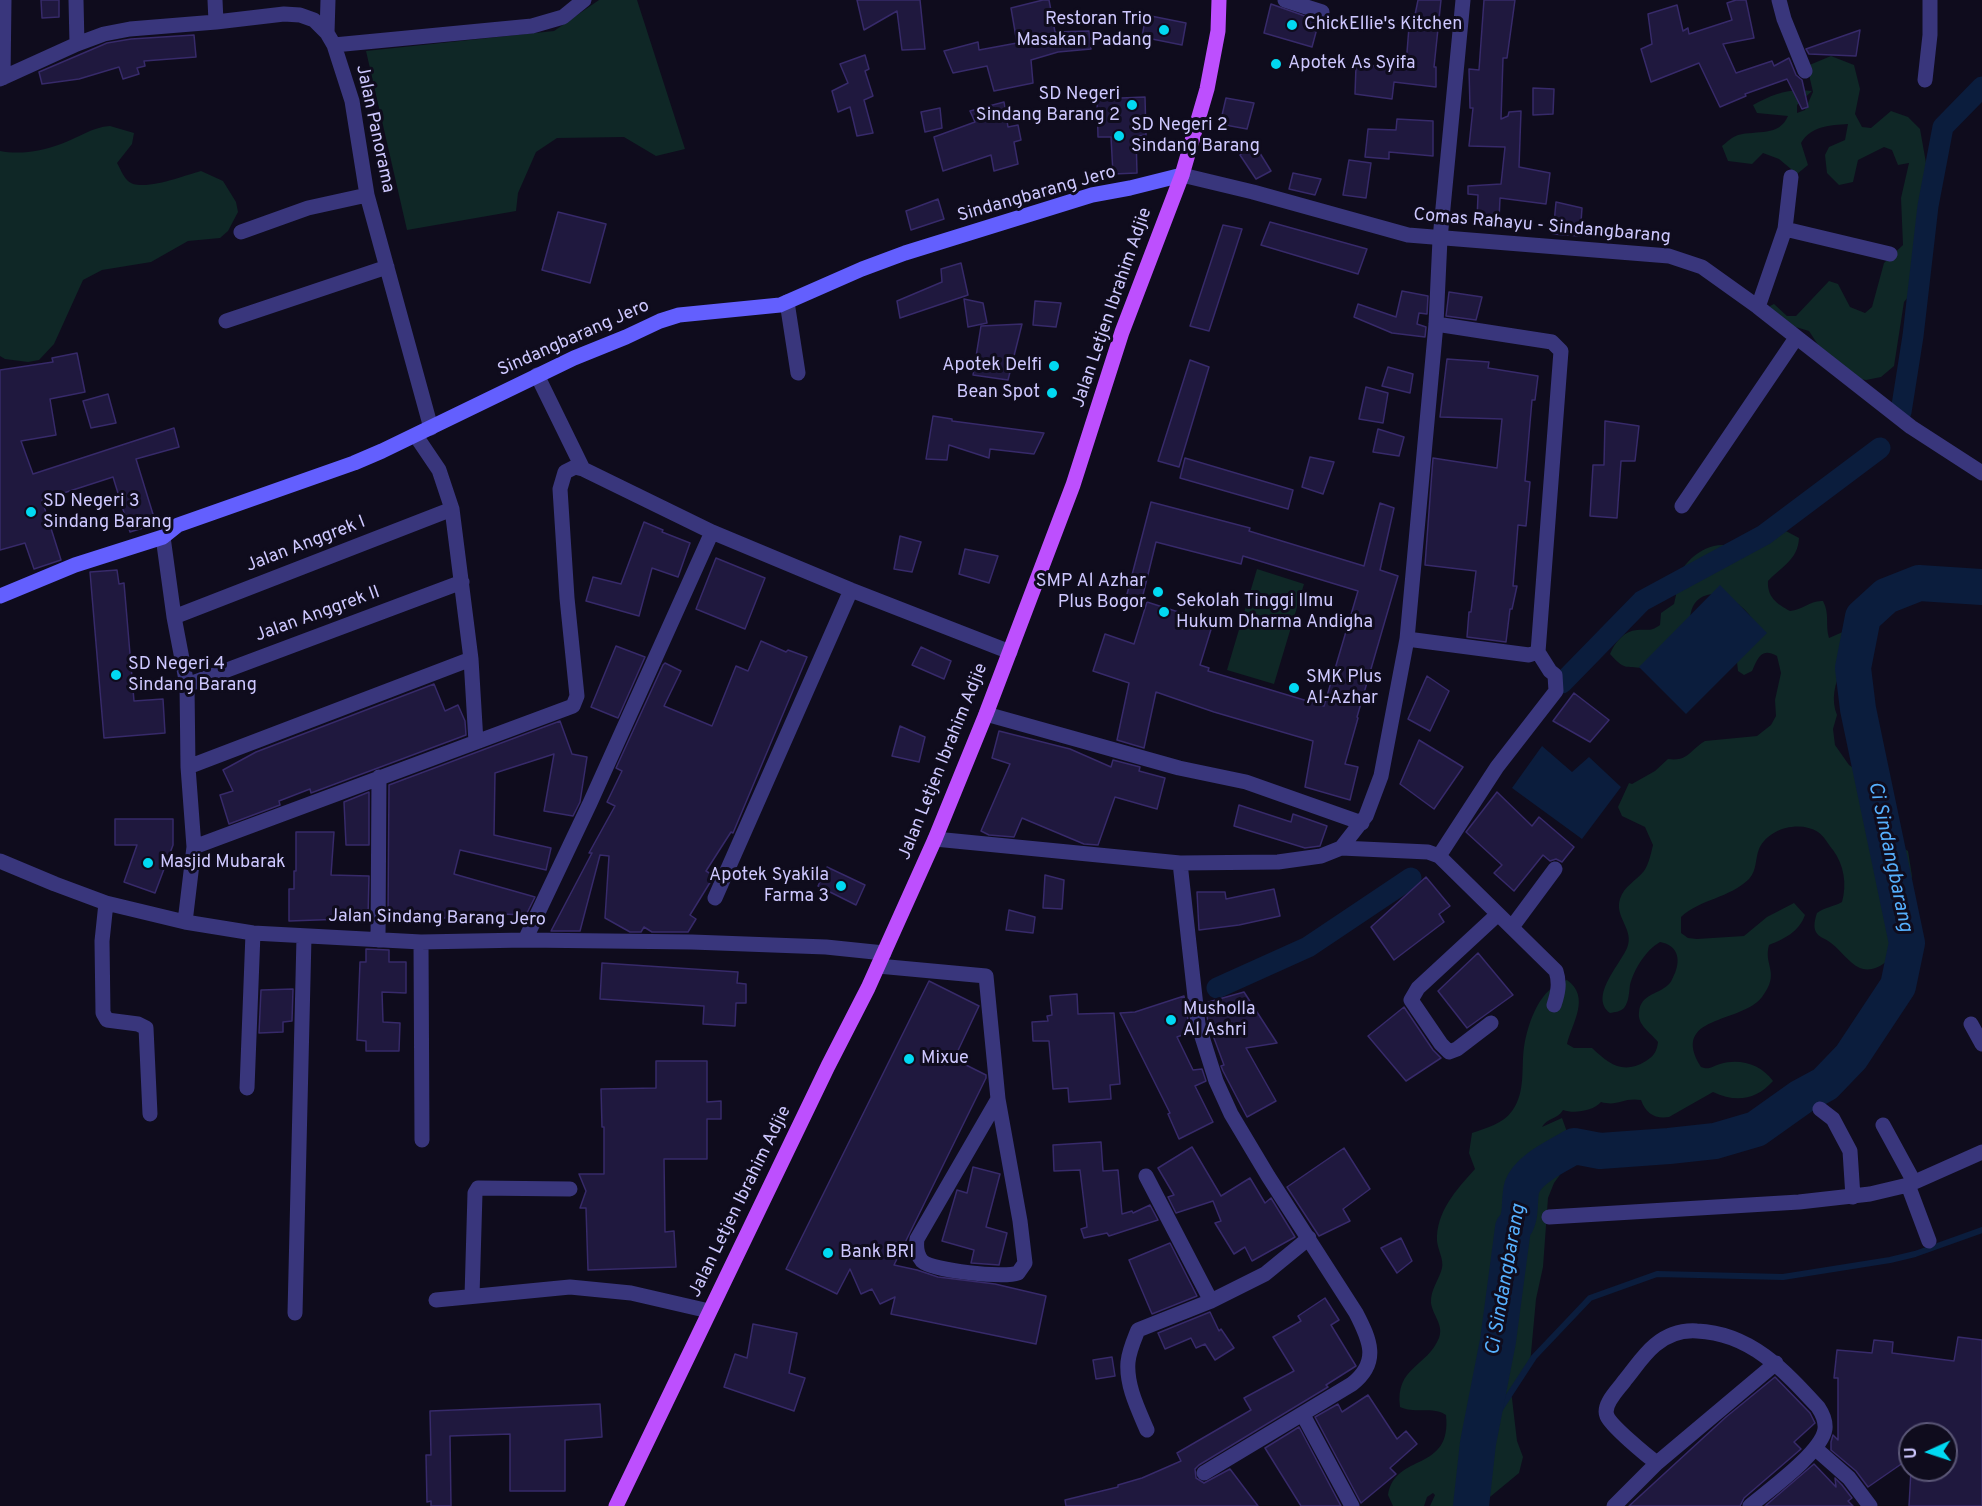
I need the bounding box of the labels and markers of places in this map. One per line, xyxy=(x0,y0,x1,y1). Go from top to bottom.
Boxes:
place label: Restoran Trio Masakan Padang xyxy=(1017,9,1152,52)
place label: ChickEllie's Kitchen xyxy=(1304,14,1462,36)
marker: ChickEllie's Kitchen xyxy=(1285,18,1299,32)
marker: Restoran Trio Masakan Padang xyxy=(1157,23,1171,37)
place label: Apotek As Syifa xyxy=(1288,53,1415,75)
marker: Apotek As Syifa xyxy=(1269,57,1283,71)
place label: SD Negeri Sindang Barang 2 xyxy=(976,84,1120,127)
marker: SD Negeri Sindang Barang 2 xyxy=(1125,98,1139,112)
place label: SD Negeri 2 Sindang Barang xyxy=(1131,115,1260,158)
marker: SD Negeri 2 Sindang Barang xyxy=(1112,129,1126,143)
place label: Apotek Delfi xyxy=(942,355,1042,377)
marker: Apotek Delfi xyxy=(1047,359,1061,373)
place label: Bean Spot xyxy=(956,382,1040,404)
marker: Bean Spot xyxy=(1045,386,1059,400)
place label: SD Negeri 3 Sindang Barang xyxy=(43,491,172,534)
marker: SD Negeri 3 Sindang Barang xyxy=(24,505,38,519)
place label: SMP Al Azhar Plus Bogor xyxy=(1036,571,1146,614)
marker: SMP Al Azhar Plus Bogor xyxy=(1151,585,1165,599)
place label: Sekolah Tinggi Ilmu Hukum Dharma Andigha xyxy=(1176,591,1373,634)
marker: Sekolah Tinggi Ilmu Hukum Dharma Andigha xyxy=(1157,605,1171,619)
place label: SD Negeri 4 Sindang Barang xyxy=(128,654,257,696)
place label: SMK Plus Al-Azhar xyxy=(1306,667,1382,710)
marker: SD Negeri 4 Sindang Barang xyxy=(109,668,123,682)
marker: SMK Plus Al-Azhar xyxy=(1287,681,1301,695)
place label: Masjid Mubarak xyxy=(160,852,286,874)
marker: Masjid Mubarak xyxy=(141,856,155,870)
place label: Apotek Syakila Farma 3 xyxy=(709,865,829,908)
marker: Apotek Syakila Farma 3 xyxy=(834,879,848,893)
place label: Musholla Al Ashri xyxy=(1183,999,1255,1042)
marker: Musholla Al Ashri xyxy=(1164,1013,1178,1027)
place label: Mixue xyxy=(921,1048,969,1070)
marker: Mixue xyxy=(902,1052,916,1066)
place label: Bank BRI xyxy=(840,1242,914,1264)
marker: Bank BRI xyxy=(821,1246,835,1260)

